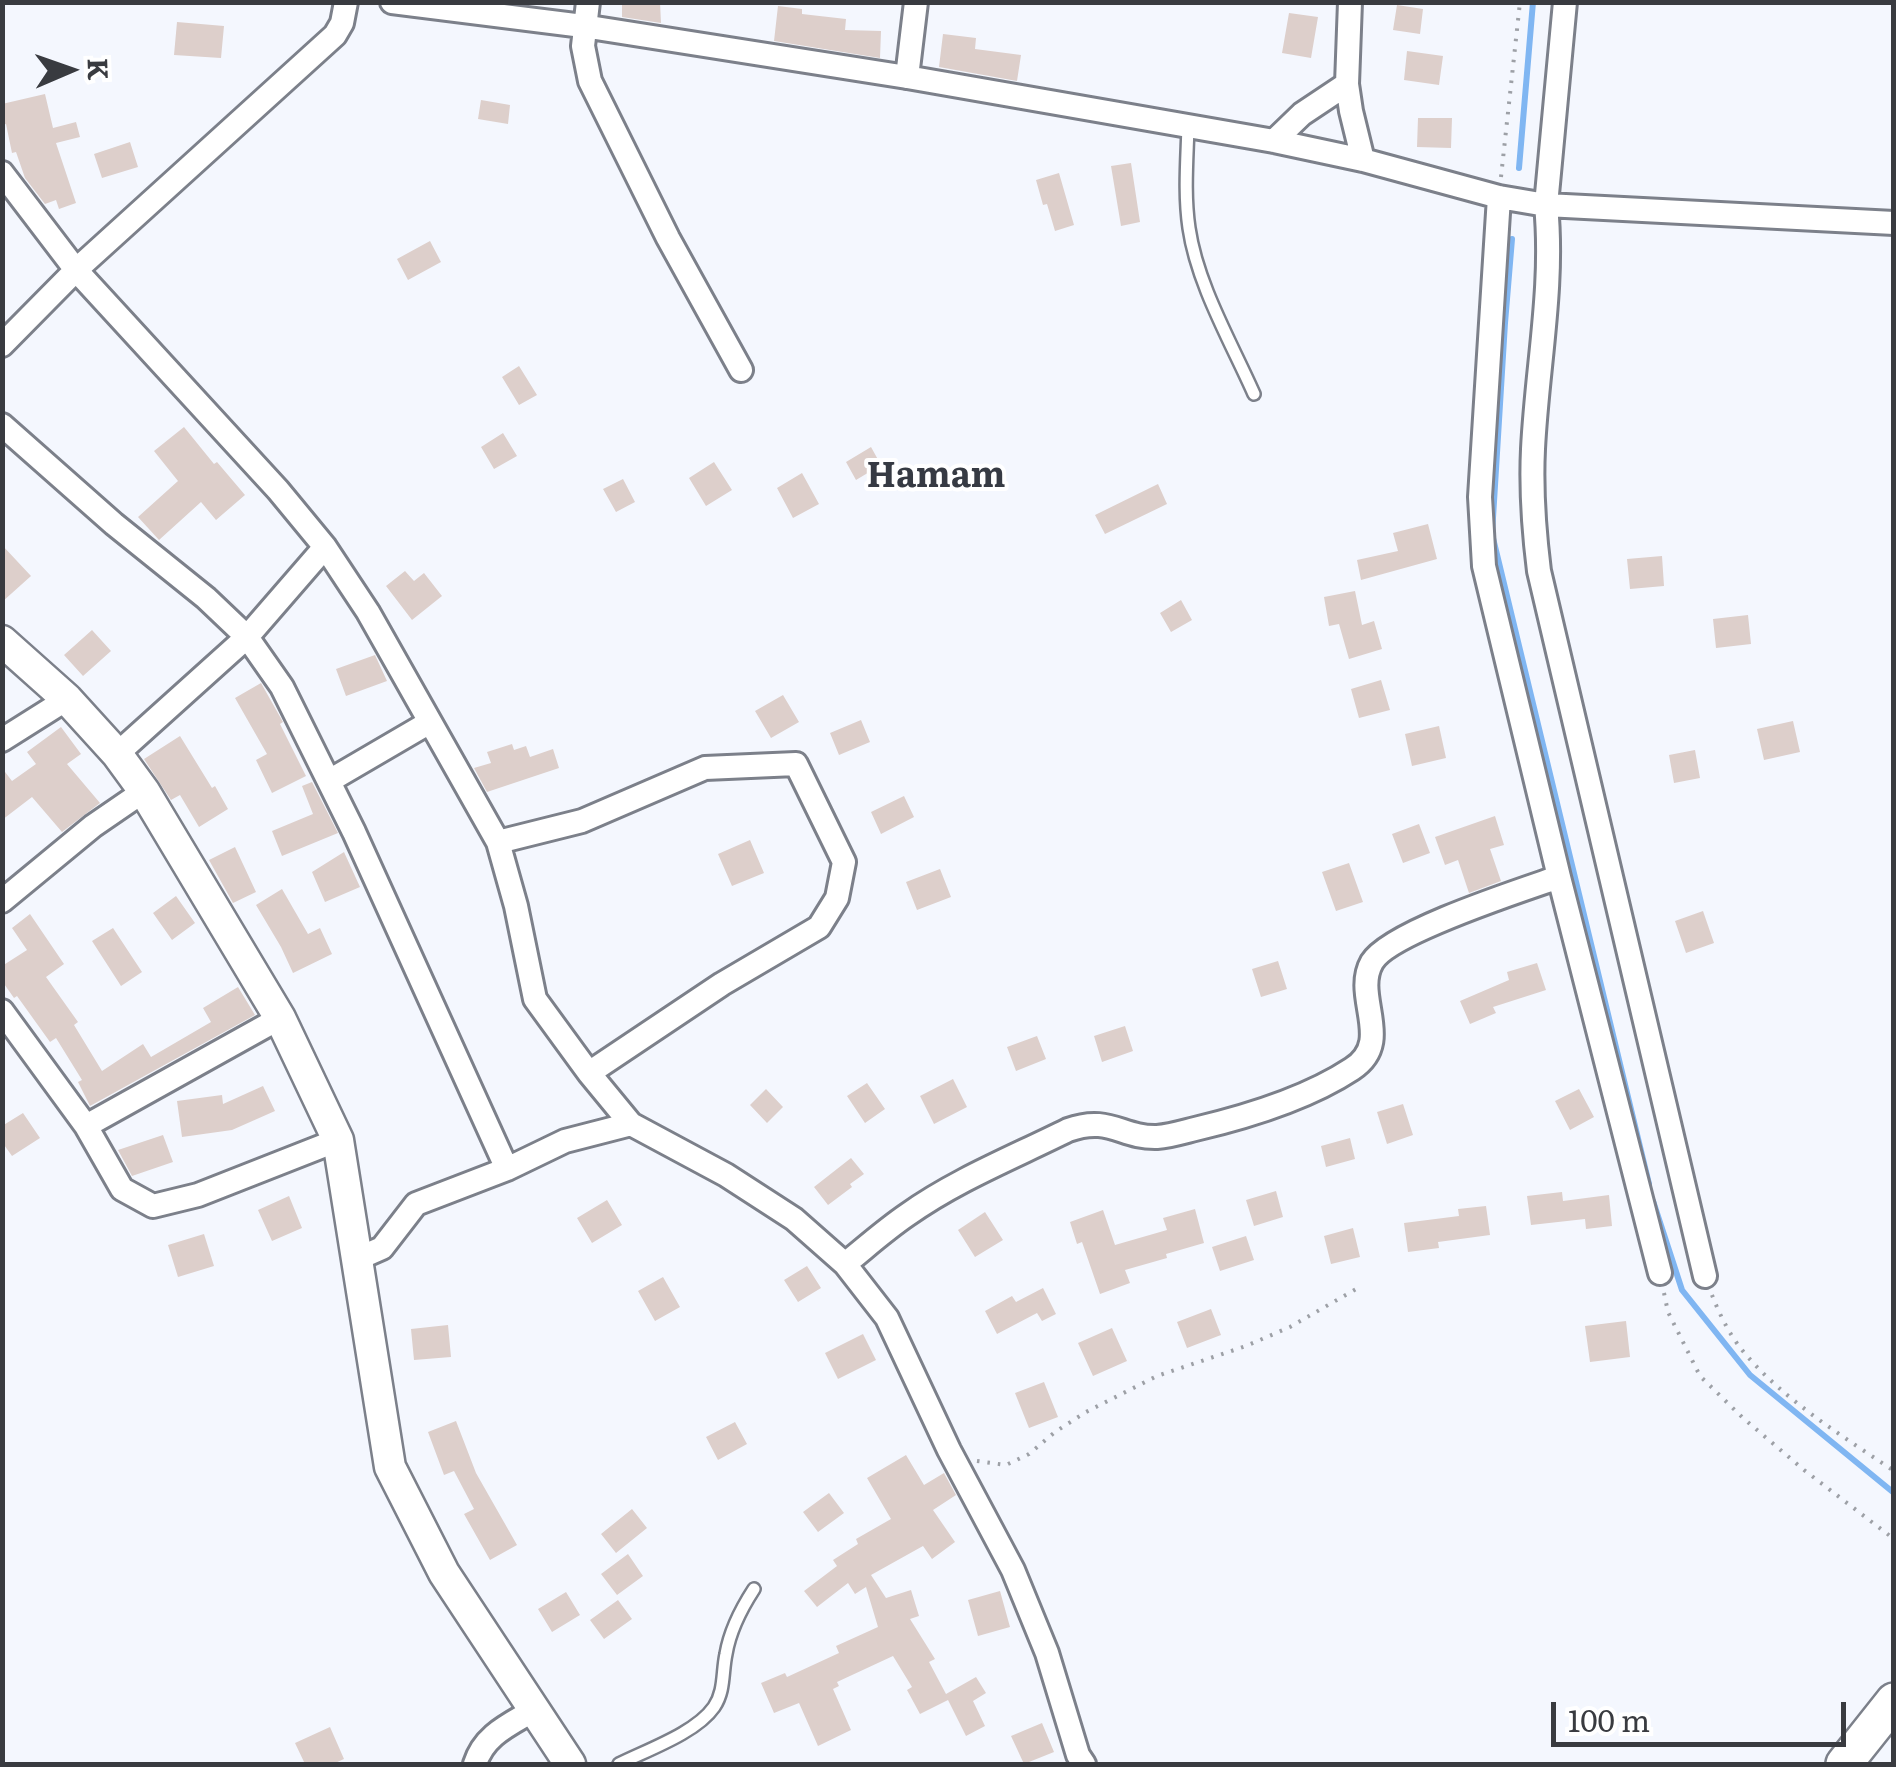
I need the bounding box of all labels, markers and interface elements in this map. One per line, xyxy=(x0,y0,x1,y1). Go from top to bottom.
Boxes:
north arrow xyxy=(20,20,120,120)
text: K xyxy=(79,57,121,81)
district label: Hamam xyxy=(867,456,1005,498)
scale bar xyxy=(1556,1682,1851,1744)
text: 100 m xyxy=(1568,1697,1650,1741)

